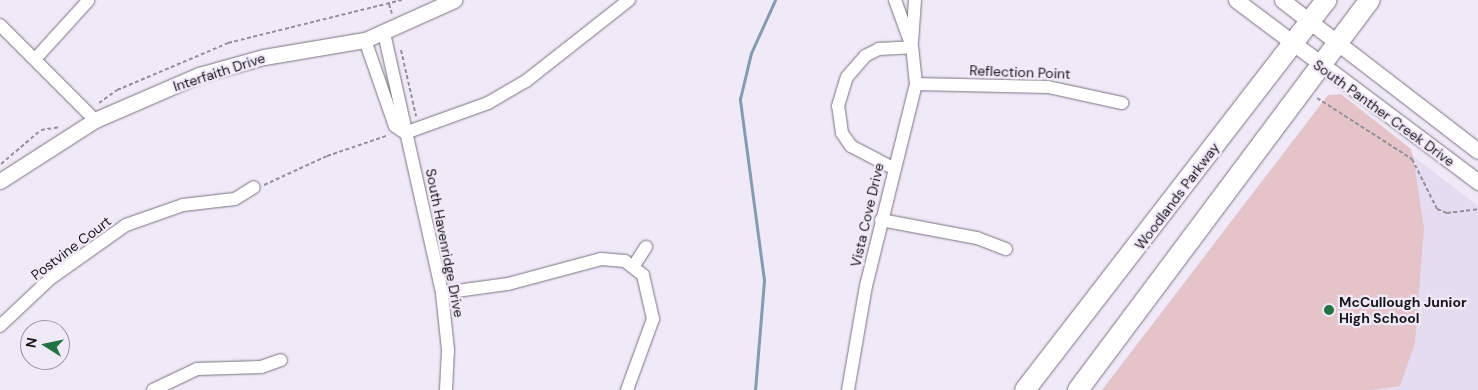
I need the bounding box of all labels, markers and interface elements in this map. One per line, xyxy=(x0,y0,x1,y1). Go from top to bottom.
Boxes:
street label: Interfaith Drive xyxy=(171,49,267,95)
street label: South Panther Creek Drive xyxy=(1310,56,1458,170)
street label: Reflection Point xyxy=(969,62,1071,82)
street label: Woodlands Parkway xyxy=(1131,139,1223,253)
street label: Vista Cove Drive xyxy=(847,161,887,269)
street label: South Havenridge Drive xyxy=(422,167,468,319)
street label: Postvine Court xyxy=(28,212,114,284)
place label: McCullough Junior High School xyxy=(1339,294,1467,326)
marker: McCullough Junior High School xyxy=(1323,304,1335,316)
north arrow xyxy=(20,320,70,370)
text: N xyxy=(21,336,41,349)

